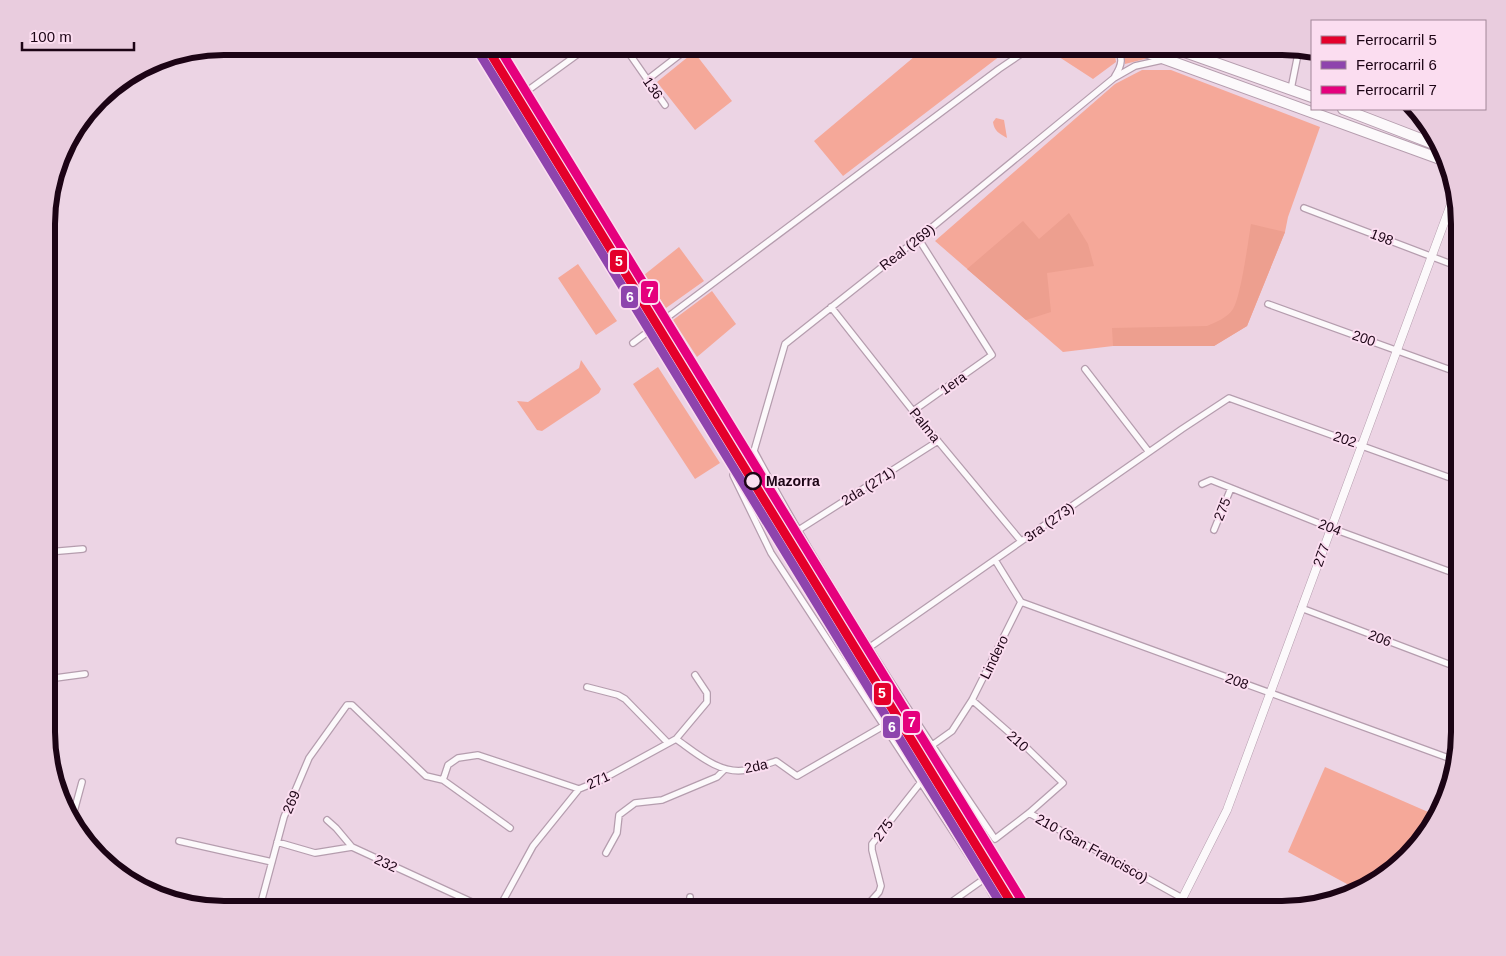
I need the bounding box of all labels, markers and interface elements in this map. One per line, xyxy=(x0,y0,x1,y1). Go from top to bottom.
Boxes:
scale bar xyxy=(22,20,135,52)
legend xyxy=(1311,20,1486,110)
text: 100 m xyxy=(30,28,72,45)
text: Ferrocarril 5 xyxy=(1356,31,1437,48)
text: Ferrocarril 6 xyxy=(1356,56,1437,73)
street label: 136 xyxy=(640,74,666,102)
text: Ferrocarril 7 xyxy=(1356,81,1437,98)
street label: Real (269) xyxy=(876,221,938,273)
street label: 198 xyxy=(1368,225,1396,249)
line badge: 5 xyxy=(609,249,628,273)
text: 5 xyxy=(615,253,623,269)
line badge: 7 xyxy=(640,280,659,304)
text: 7 xyxy=(646,284,654,300)
line badge: 6 xyxy=(620,285,639,309)
text: 6 xyxy=(626,289,634,305)
street label: 200 xyxy=(1350,327,1378,349)
street label: 1era xyxy=(937,368,969,398)
street label: Palma xyxy=(906,405,944,446)
street label: 202 xyxy=(1331,428,1359,450)
street label: 2da (271) xyxy=(838,463,898,509)
marker: Mazorra xyxy=(744,472,762,490)
place label: Mazorra xyxy=(766,473,820,489)
street label: 275 xyxy=(1210,495,1234,523)
street label: 3ra (273) xyxy=(1021,499,1077,545)
street label: 204 xyxy=(1316,515,1344,539)
street label: 277 xyxy=(1309,541,1333,569)
street label: 206 xyxy=(1366,626,1394,650)
street label: Lindero xyxy=(977,632,1012,681)
street label: 208 xyxy=(1223,669,1251,693)
line badge: 5 xyxy=(873,682,892,706)
text: 5 xyxy=(878,685,886,701)
line badge: 7 xyxy=(902,710,921,734)
text: 7 xyxy=(908,714,916,730)
line badge: 6 xyxy=(882,715,901,739)
text: 6 xyxy=(888,719,896,735)
street label: 210 xyxy=(1004,727,1032,755)
street label: 2da xyxy=(743,756,769,776)
street label: 271 xyxy=(584,768,612,792)
street label: 269 xyxy=(279,788,303,816)
street label: 210 (San Francisco) xyxy=(1033,810,1151,886)
street label: 275 xyxy=(870,816,896,844)
street label: 232 xyxy=(372,851,400,875)

